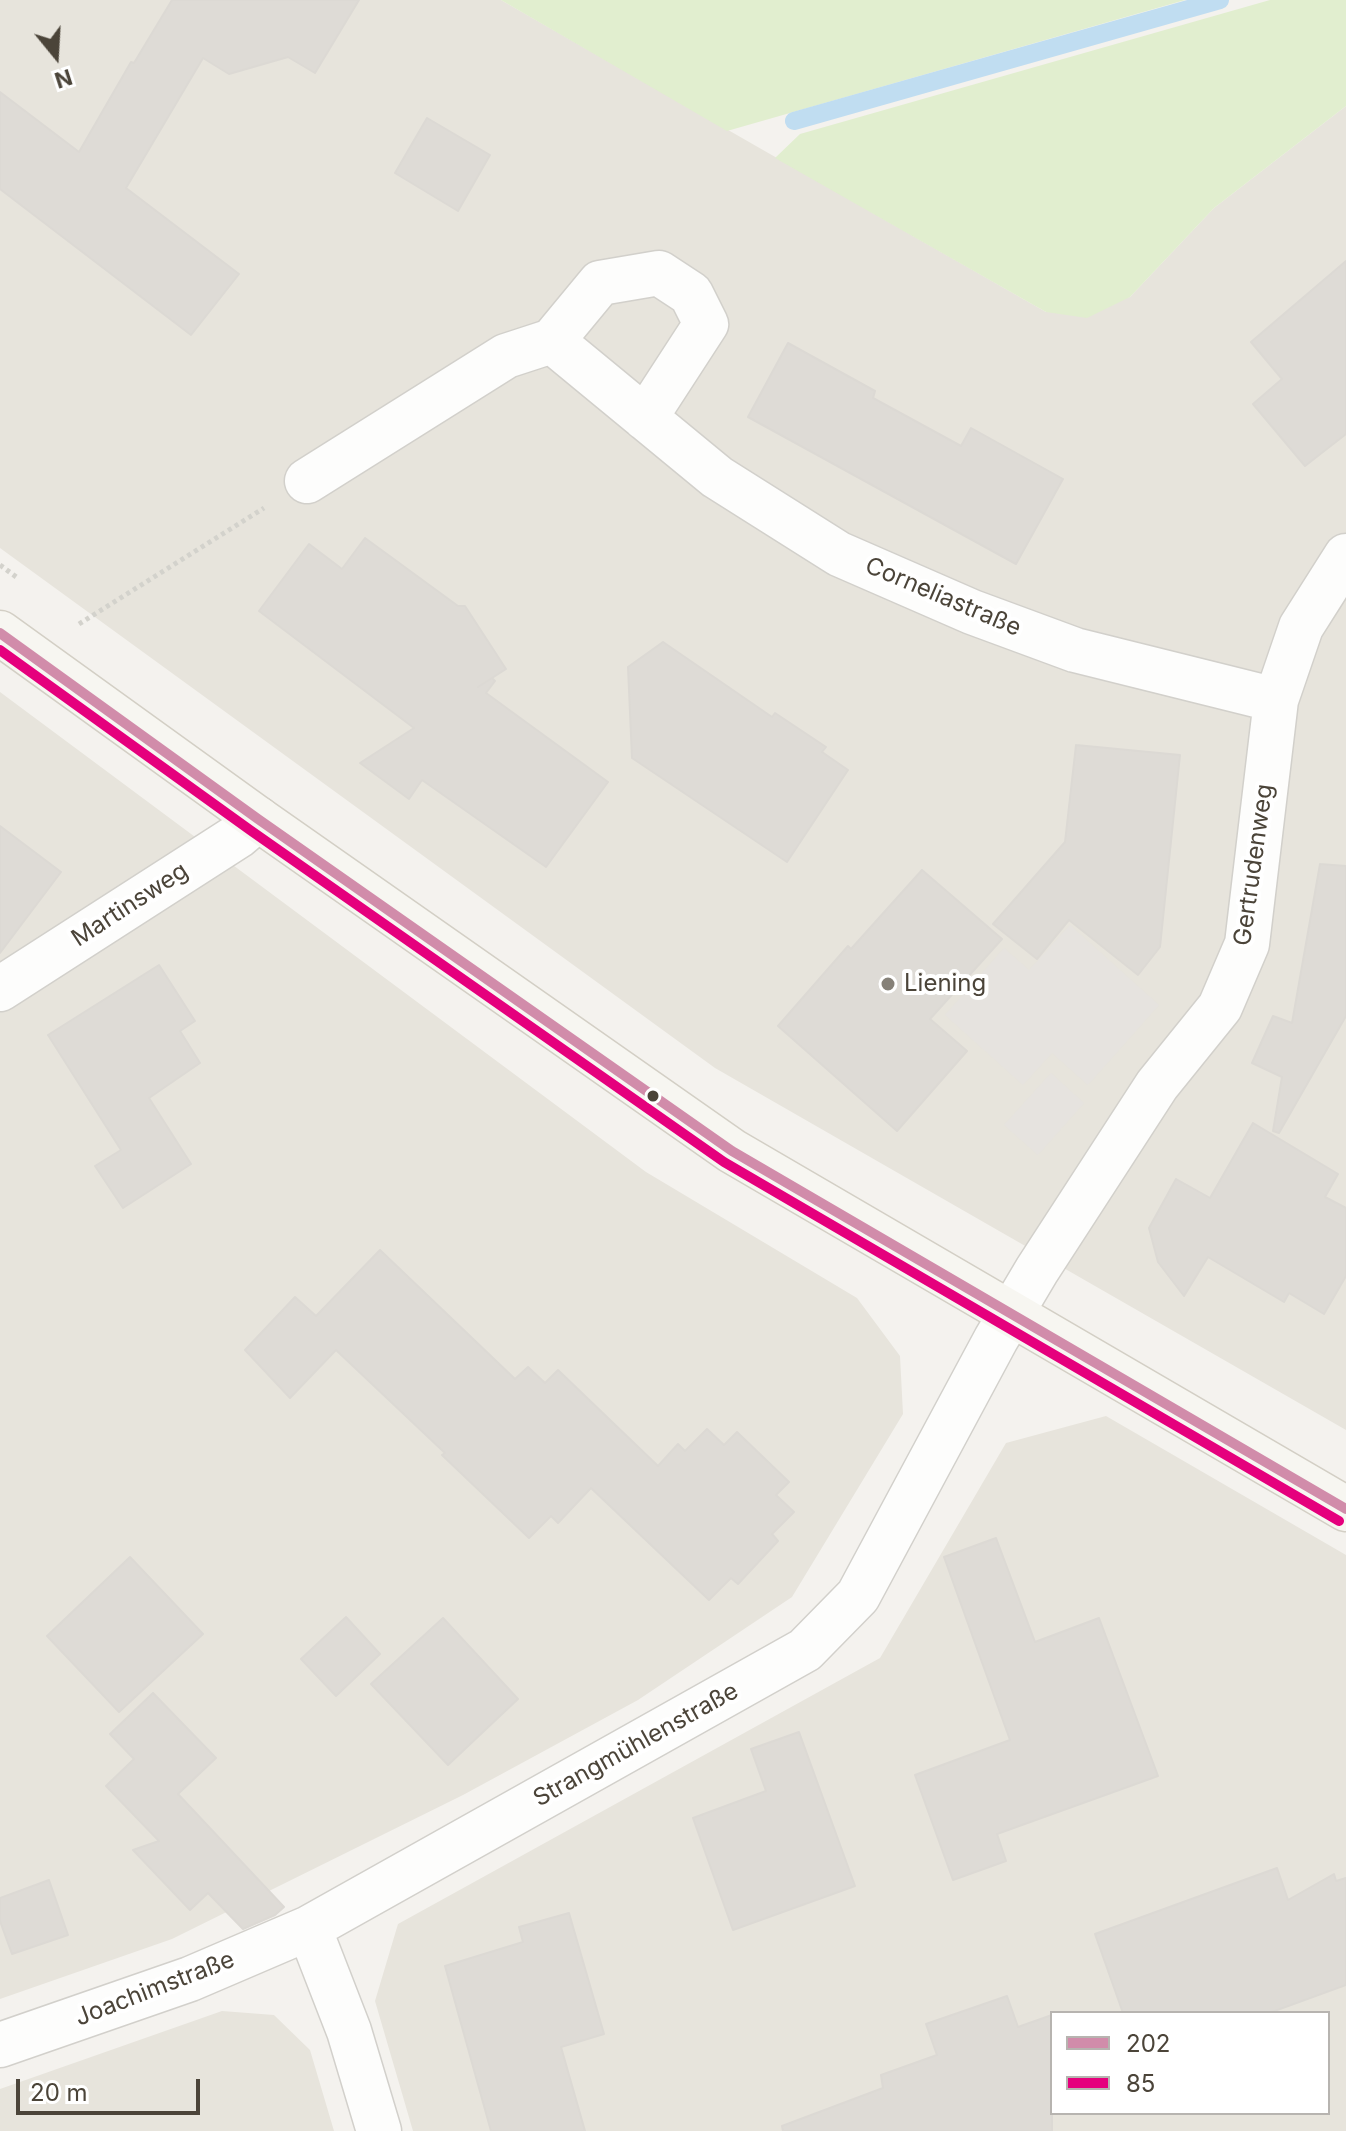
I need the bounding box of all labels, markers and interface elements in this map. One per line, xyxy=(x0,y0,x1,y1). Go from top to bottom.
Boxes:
north arrow xyxy=(16,16,96,96)
text: N xyxy=(51,64,75,94)
street label: Corneliastraße xyxy=(861,551,1025,643)
street label: Gertrudenweg xyxy=(1228,782,1280,948)
street label: Martinsweg xyxy=(66,857,194,953)
place label: Liening xyxy=(904,970,986,998)
marker: Liening xyxy=(879,975,897,993)
unlabelled marker xyxy=(645,1088,661,1104)
street label: Strangmühlenstraße xyxy=(528,1677,744,1813)
street label: Joachimstraße xyxy=(71,1945,239,2033)
legend xyxy=(1050,2011,1330,2115)
text: 202 xyxy=(1126,2029,1170,2058)
scale bar xyxy=(20,2063,204,2113)
text: 85 xyxy=(1126,2069,1155,2098)
text: 20 m xyxy=(30,2078,88,2107)

